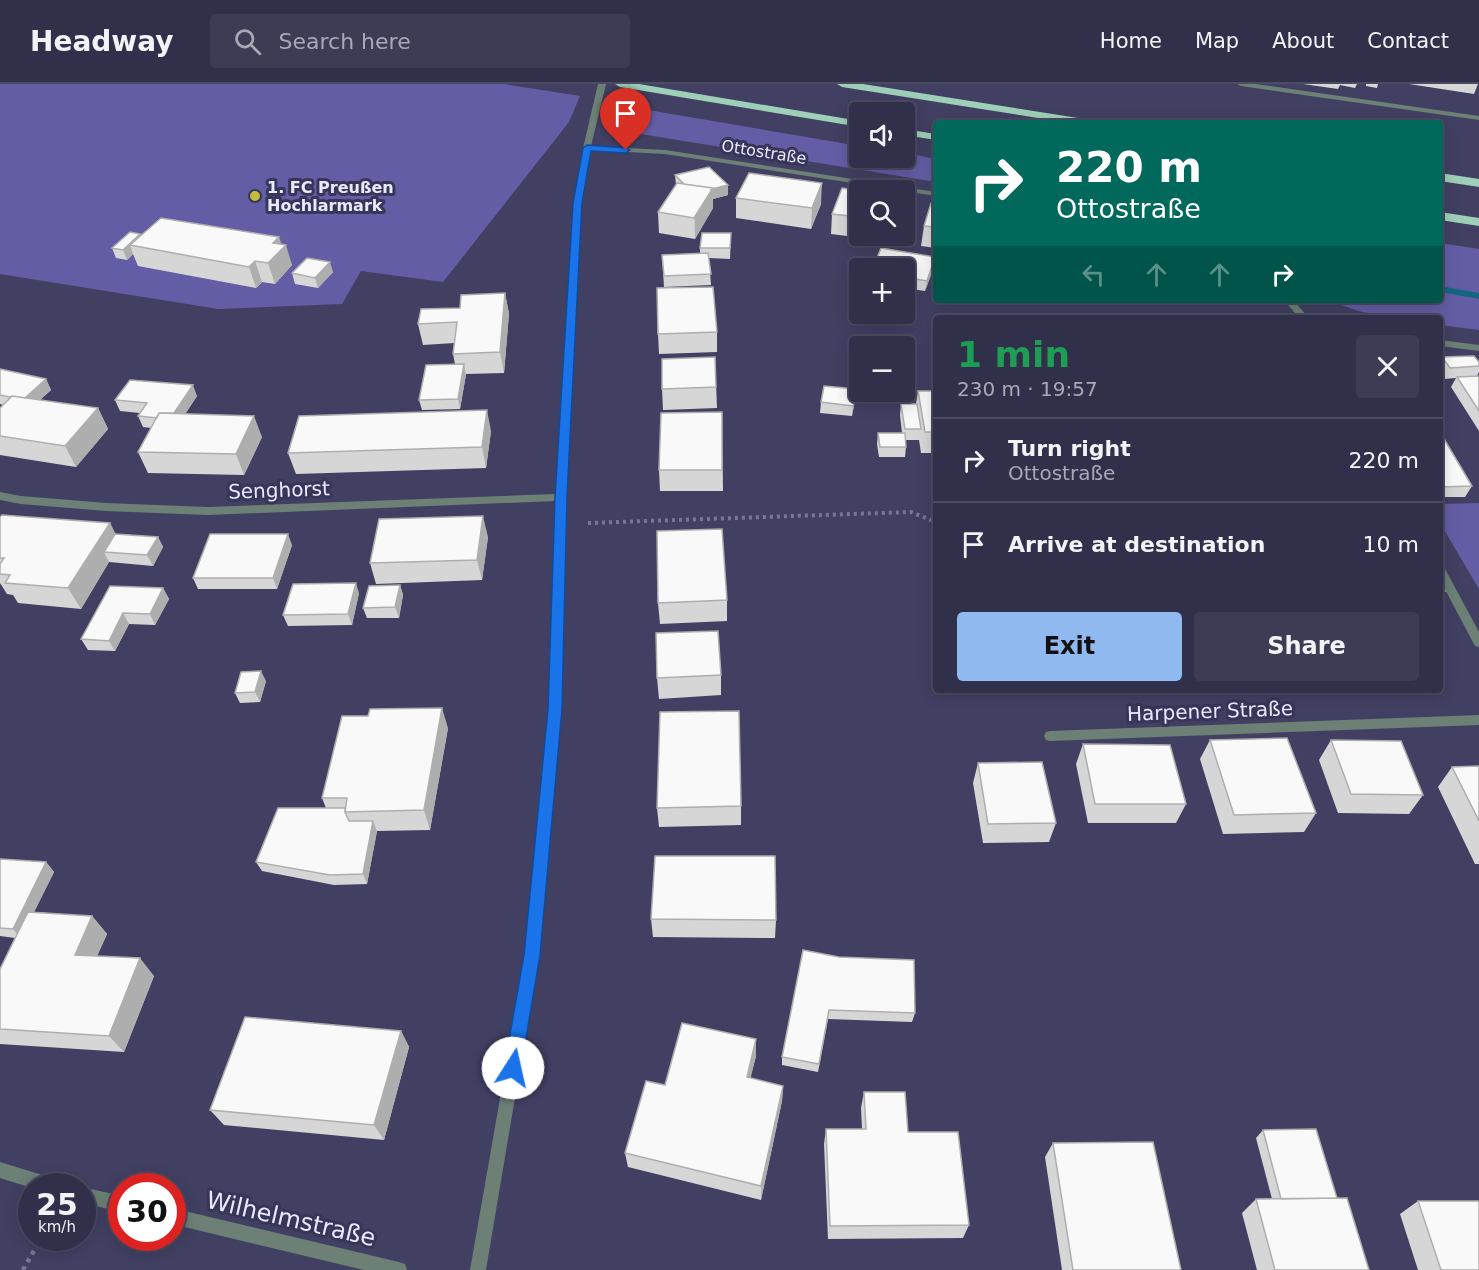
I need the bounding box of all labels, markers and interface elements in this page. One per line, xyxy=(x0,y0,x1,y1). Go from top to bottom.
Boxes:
search box xyxy=(210,14,630,68)
text: Headway xyxy=(30,25,174,58)
icon: search xyxy=(231,25,264,58)
text: Search here xyxy=(279,29,411,54)
text: Home xyxy=(1100,29,1162,53)
text: Map xyxy=(1195,29,1239,53)
text: About xyxy=(1272,29,1334,53)
text: Contact xyxy=(1367,29,1449,53)
pin xyxy=(600,88,651,150)
icon: arrive xyxy=(609,97,642,130)
map controls xyxy=(849,102,915,402)
button: sound xyxy=(849,102,915,168)
street label: Ottostraße xyxy=(720,136,808,168)
text: 220 m xyxy=(1056,143,1202,192)
icon: right xyxy=(957,144,1035,222)
place label: 1. FC Preußen Hochlarmark xyxy=(267,178,394,215)
button: search xyxy=(849,180,915,246)
marker: 1. FC Preußen Hochlarmark xyxy=(248,189,262,203)
text: Ottostraße xyxy=(1056,193,1201,224)
button: + xyxy=(849,258,915,324)
icon: left xyxy=(1077,258,1110,291)
icon: ahead xyxy=(1140,258,1173,291)
icon: ahead xyxy=(1203,258,1236,291)
icon: right xyxy=(1266,258,1299,291)
text: 1 min xyxy=(957,334,1070,375)
button: close xyxy=(1356,335,1419,398)
button: − xyxy=(849,336,915,402)
text: 230 m · 19:57 xyxy=(957,377,1098,401)
text: Turn right xyxy=(1008,436,1131,461)
icon: right xyxy=(957,444,990,477)
text: 220 m xyxy=(1349,448,1419,473)
text: Ottostraße xyxy=(1008,461,1115,485)
street label: Senghorst xyxy=(228,476,330,504)
icon: arrive xyxy=(957,528,990,561)
text: Arrive at destination xyxy=(1008,532,1265,557)
text: 10 m xyxy=(1363,532,1419,557)
button: Exit xyxy=(957,612,1182,681)
button: Share xyxy=(1194,612,1419,681)
street label: Harpener Straße xyxy=(1127,696,1293,726)
position arrow xyxy=(481,1036,545,1100)
speed limit sign: 30 xyxy=(108,1173,186,1251)
street label: Wilhelmstraße xyxy=(204,1186,378,1252)
text: 25 xyxy=(36,1187,78,1222)
text: km/h xyxy=(38,1218,76,1236)

